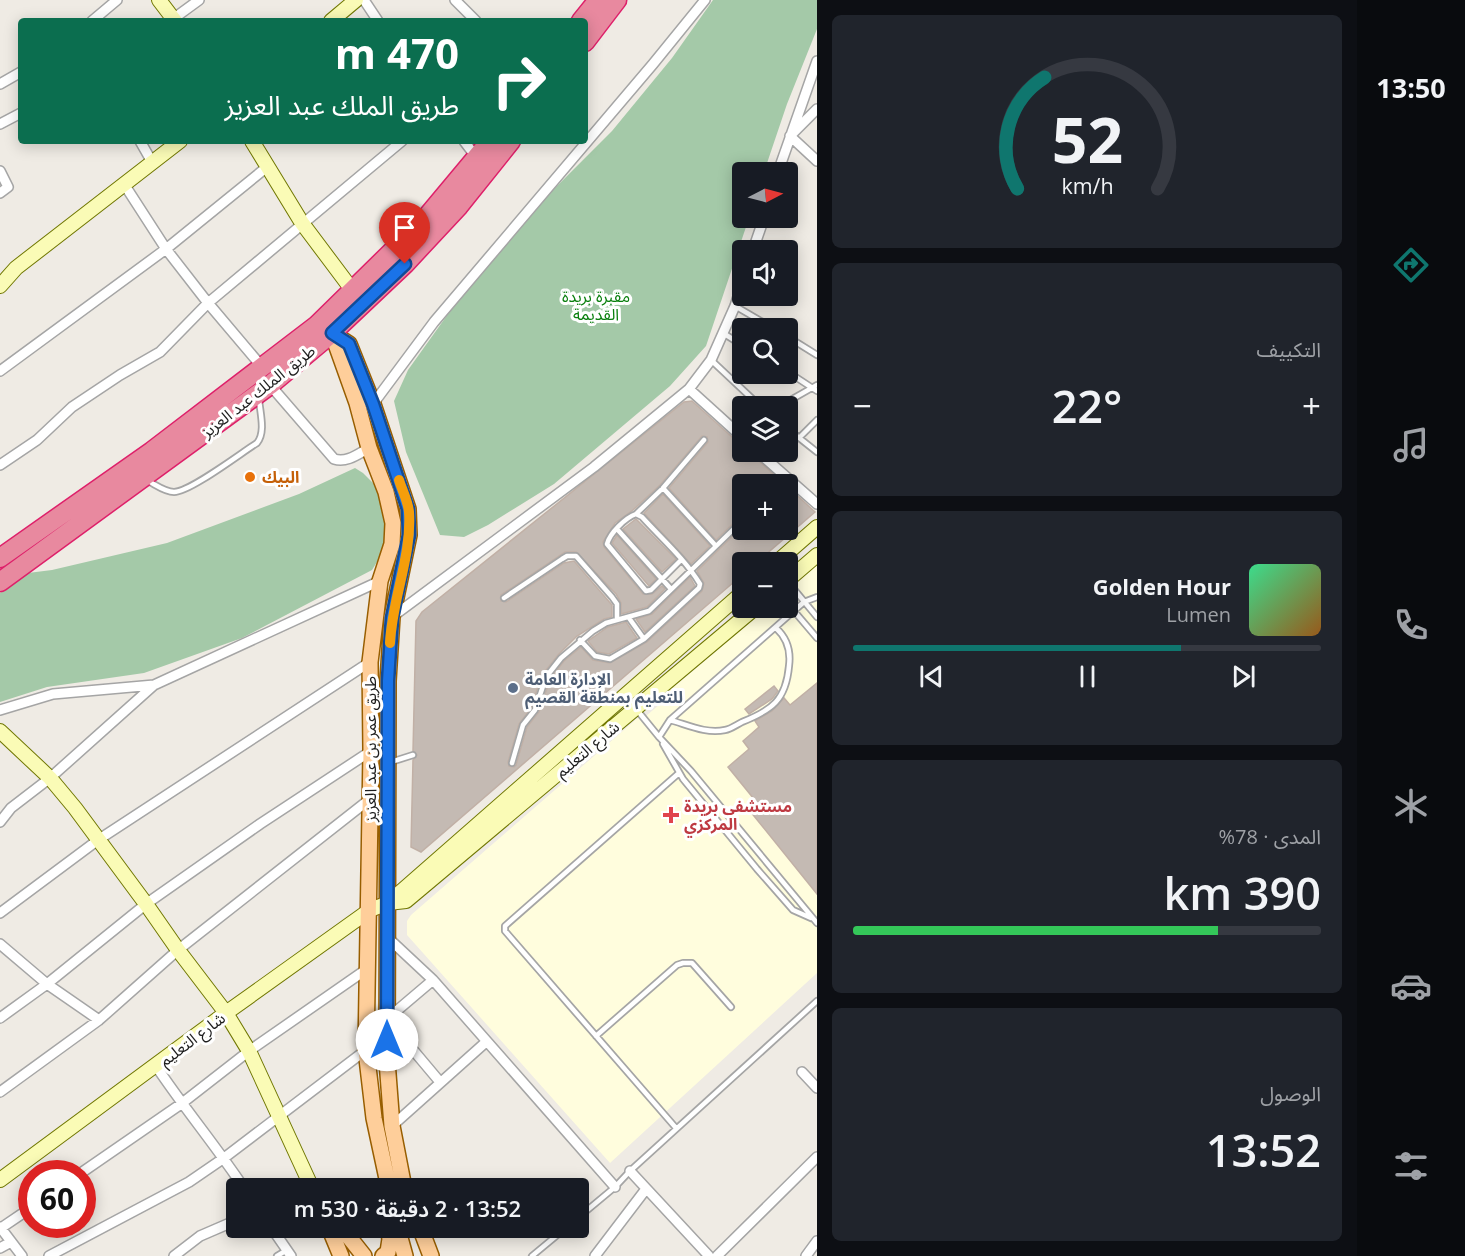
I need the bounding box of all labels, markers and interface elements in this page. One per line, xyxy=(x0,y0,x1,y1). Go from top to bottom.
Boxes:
text: 470 m xyxy=(335,24,459,81)
icon: right xyxy=(480,42,558,120)
text: 13:50 xyxy=(1376,69,1446,106)
text: طريق الملك عبد العزيز xyxy=(224,86,459,123)
text: 52 xyxy=(1051,96,1123,181)
north arrow xyxy=(732,162,798,228)
map controls xyxy=(732,162,798,618)
text: km/h xyxy=(1061,171,1113,200)
pin xyxy=(379,202,430,264)
icon: arrive xyxy=(388,211,421,244)
button: sound xyxy=(732,240,798,306)
icon: directions xyxy=(1390,244,1432,286)
park label: مقبرة بريدة القديمة xyxy=(562,285,630,325)
button: search xyxy=(732,318,798,384)
text: التكييف xyxy=(1257,336,1321,363)
street label: طريق الملك عبد العزيز xyxy=(196,339,320,443)
text: 22° xyxy=(1052,375,1122,436)
text: − xyxy=(853,383,872,428)
text: + xyxy=(1302,383,1321,428)
button: layers xyxy=(732,396,798,462)
icon: music xyxy=(1390,424,1432,466)
place label: البيك xyxy=(262,466,299,488)
marker: البيك xyxy=(243,470,257,484)
button: + xyxy=(732,474,798,540)
button: − xyxy=(732,552,798,618)
text: Golden Hour xyxy=(1093,571,1231,601)
text: Lumen xyxy=(1166,601,1231,628)
icon: phone xyxy=(1390,604,1432,646)
icon: previous xyxy=(915,660,948,693)
icon: pause xyxy=(1071,660,1104,693)
icon: next xyxy=(1227,660,1260,693)
place label: الإدارة العامة للتعليم بمنطقة القصيم xyxy=(525,668,683,710)
street label: طريق عمر بن عبد العزيز xyxy=(359,676,381,823)
marker: الإدارة العامة للتعليم بمنطقة القصيم xyxy=(506,681,520,695)
street label: شارع التعليم xyxy=(550,716,625,784)
icon: climate xyxy=(1390,785,1432,827)
place label: مستشفى بريدة المركزي xyxy=(684,795,792,838)
marker: مستشفى بريدة المركزي xyxy=(662,806,680,824)
text: المدى · 78% xyxy=(1219,823,1321,850)
text: 390 km xyxy=(1163,862,1321,923)
icon: car xyxy=(1390,965,1432,1007)
street label: شارع التعليم xyxy=(154,1007,231,1073)
position arrow xyxy=(355,1008,419,1072)
text: الوصول xyxy=(1260,1080,1321,1107)
text: 13:52 xyxy=(1206,1119,1321,1180)
icon: filters xyxy=(1390,1145,1432,1187)
speed limit sign: 60 xyxy=(18,1160,96,1238)
text: 13:52 · 2 دقيقة · 530 m xyxy=(294,1193,521,1223)

